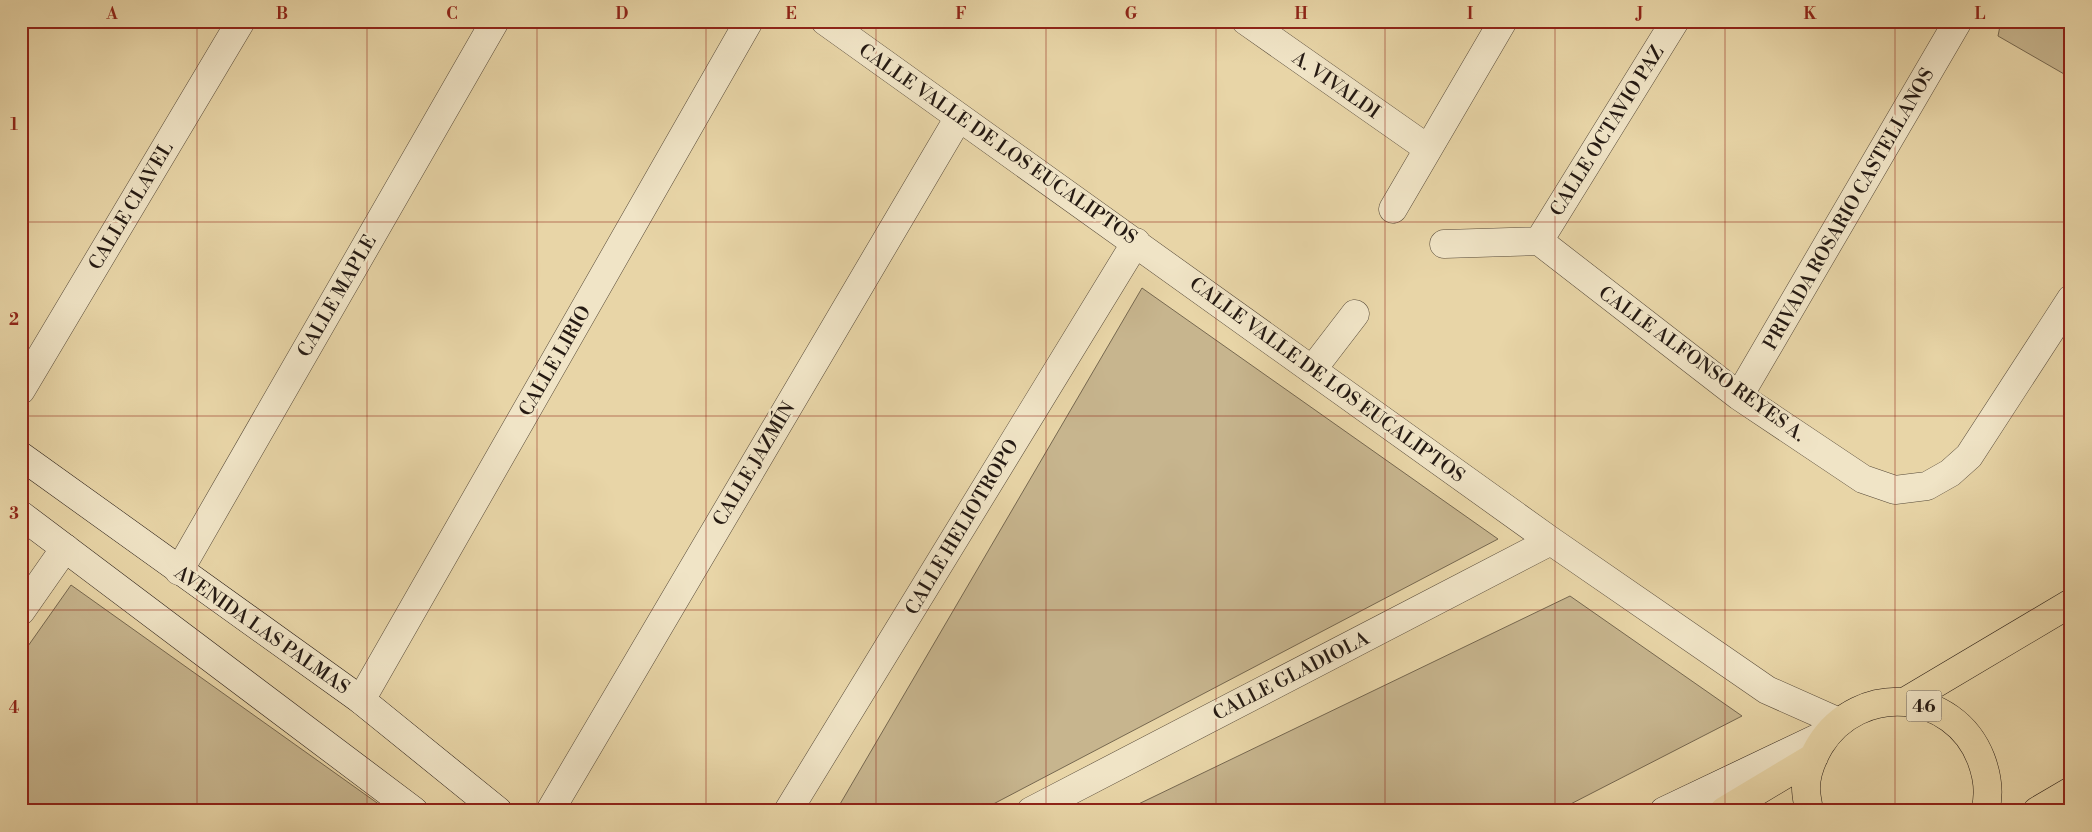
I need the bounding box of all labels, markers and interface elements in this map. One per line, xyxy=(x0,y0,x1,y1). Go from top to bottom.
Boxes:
text: A xyxy=(105,4,118,24)
text: B xyxy=(276,4,288,24)
text: C xyxy=(446,4,458,24)
text: D xyxy=(616,4,629,24)
text: E xyxy=(785,4,797,24)
text: F xyxy=(955,4,967,24)
text: G xyxy=(1125,4,1138,24)
text: H xyxy=(1294,4,1308,24)
text: I xyxy=(1467,4,1473,24)
text: J xyxy=(1635,4,1643,24)
text: K xyxy=(1804,4,1818,24)
text: L xyxy=(1975,4,1986,24)
street label: CALLE VALLE DE LOS EUCALIPTOS xyxy=(854,38,1142,250)
street label: CALLE OCTAVIO PAZ xyxy=(1545,41,1669,221)
street label: A. VIVALDI xyxy=(1287,45,1384,124)
street label: PRIVADA ROSARIO CASTELLANOS xyxy=(1758,64,1940,354)
text: 1 xyxy=(10,115,18,135)
street label: CALLE CLAVEL xyxy=(83,138,179,274)
street label: CALLE MAPLE xyxy=(292,231,382,361)
street label: CALLE VALLE DE LOS EUCALIPTOS xyxy=(1185,272,1469,488)
street label: CALLE ALFONSO REYES A. xyxy=(1594,281,1810,447)
street label: CALLE LIRIO xyxy=(514,301,596,421)
text: 2 xyxy=(9,310,19,330)
street label: CALLE JAZMÍN xyxy=(707,397,800,530)
street label: CALLE HELIOTROPO xyxy=(900,435,1024,619)
text: 3 xyxy=(9,504,19,524)
street label: AVENIDA LAS PALMAS xyxy=(169,560,354,700)
street label: CALLE GLADIOLA xyxy=(1209,626,1374,726)
road number: 46 xyxy=(1906,690,1942,721)
text: 4 xyxy=(9,698,20,718)

